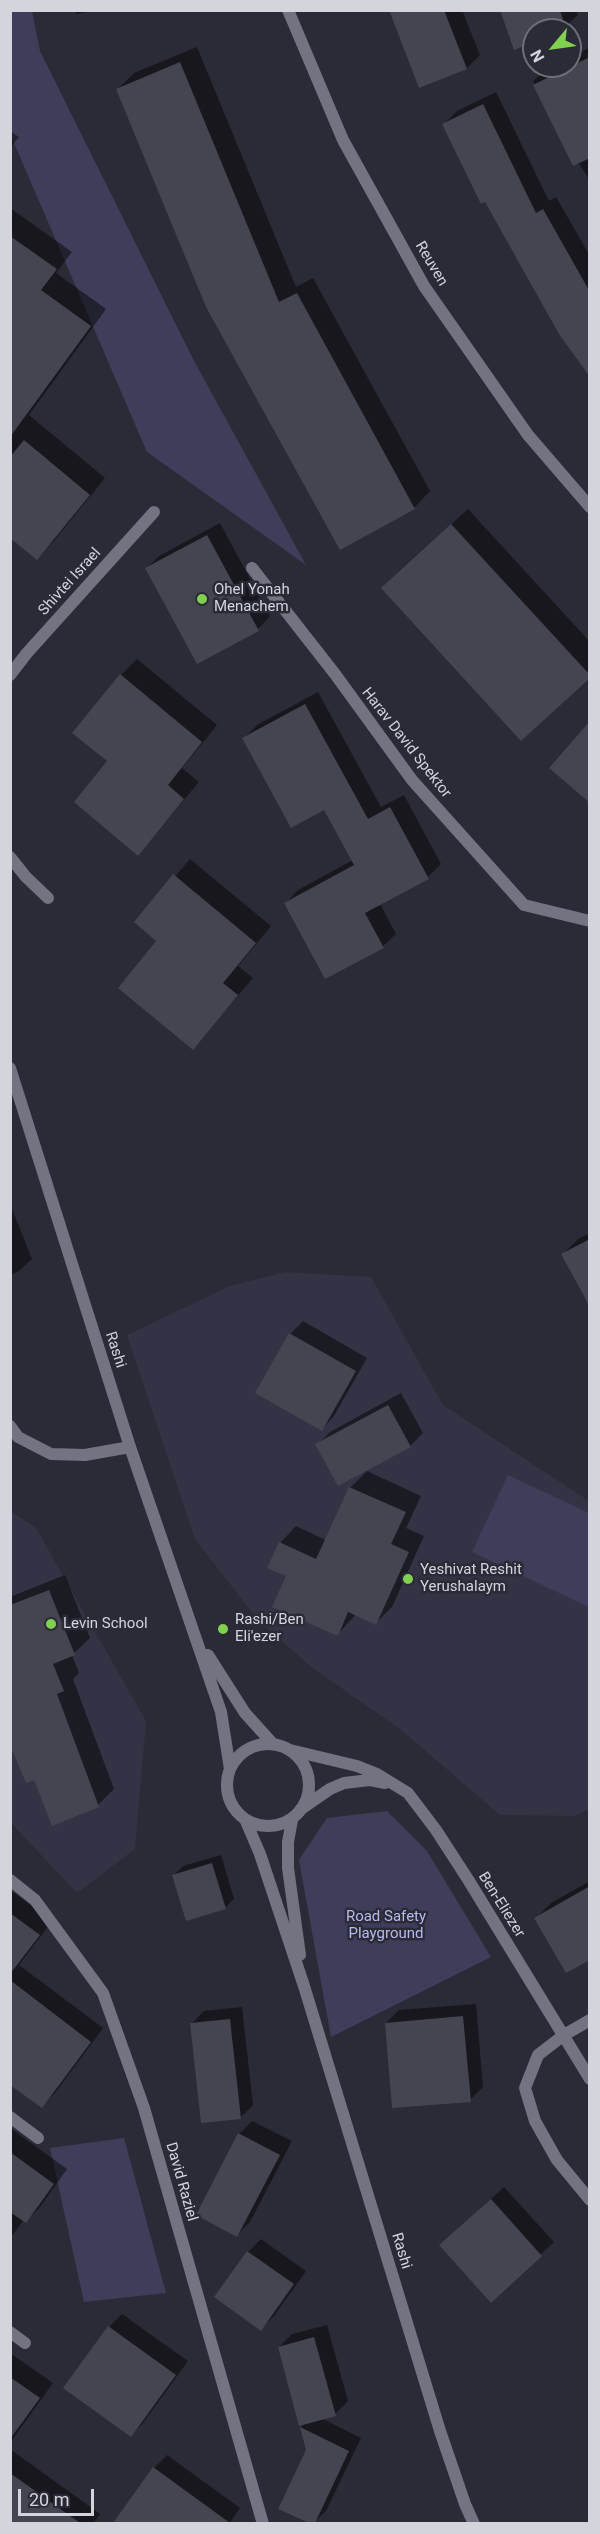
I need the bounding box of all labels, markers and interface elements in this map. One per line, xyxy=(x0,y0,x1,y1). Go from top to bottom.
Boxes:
north arrow xyxy=(522,18,582,78)
text: N xyxy=(527,46,549,66)
street label: Reuven xyxy=(411,238,451,290)
street label: Shivtei Israel xyxy=(35,545,105,619)
place label: Ohel Yonah Menachem xyxy=(214,581,290,616)
marker: Ohel Yonah Menachem xyxy=(195,592,209,606)
street label: Harav David Spektor xyxy=(357,684,455,802)
street label: Rashi xyxy=(101,1330,129,1370)
place label: Yeshivat Reshit Yerushalaym xyxy=(420,1561,522,1596)
marker: Yeshivat Reshit Yerushalaym xyxy=(401,1572,415,1586)
place label: Rashi/Ben Eli'ezer xyxy=(235,1611,304,1646)
place label: Levin School xyxy=(63,1615,148,1633)
marker: Levin School xyxy=(44,1617,58,1631)
marker: Rashi/Ben Eli'ezer xyxy=(216,1622,230,1636)
street label: Ben-Eliezer xyxy=(474,1869,528,1941)
park label: Road Safety Playground xyxy=(346,1908,426,1943)
street label: David Raziel xyxy=(161,2141,201,2223)
street label: Rashi xyxy=(387,2231,415,2271)
scale bar xyxy=(21,2477,98,2515)
text: 20 m xyxy=(29,2489,69,2510)

